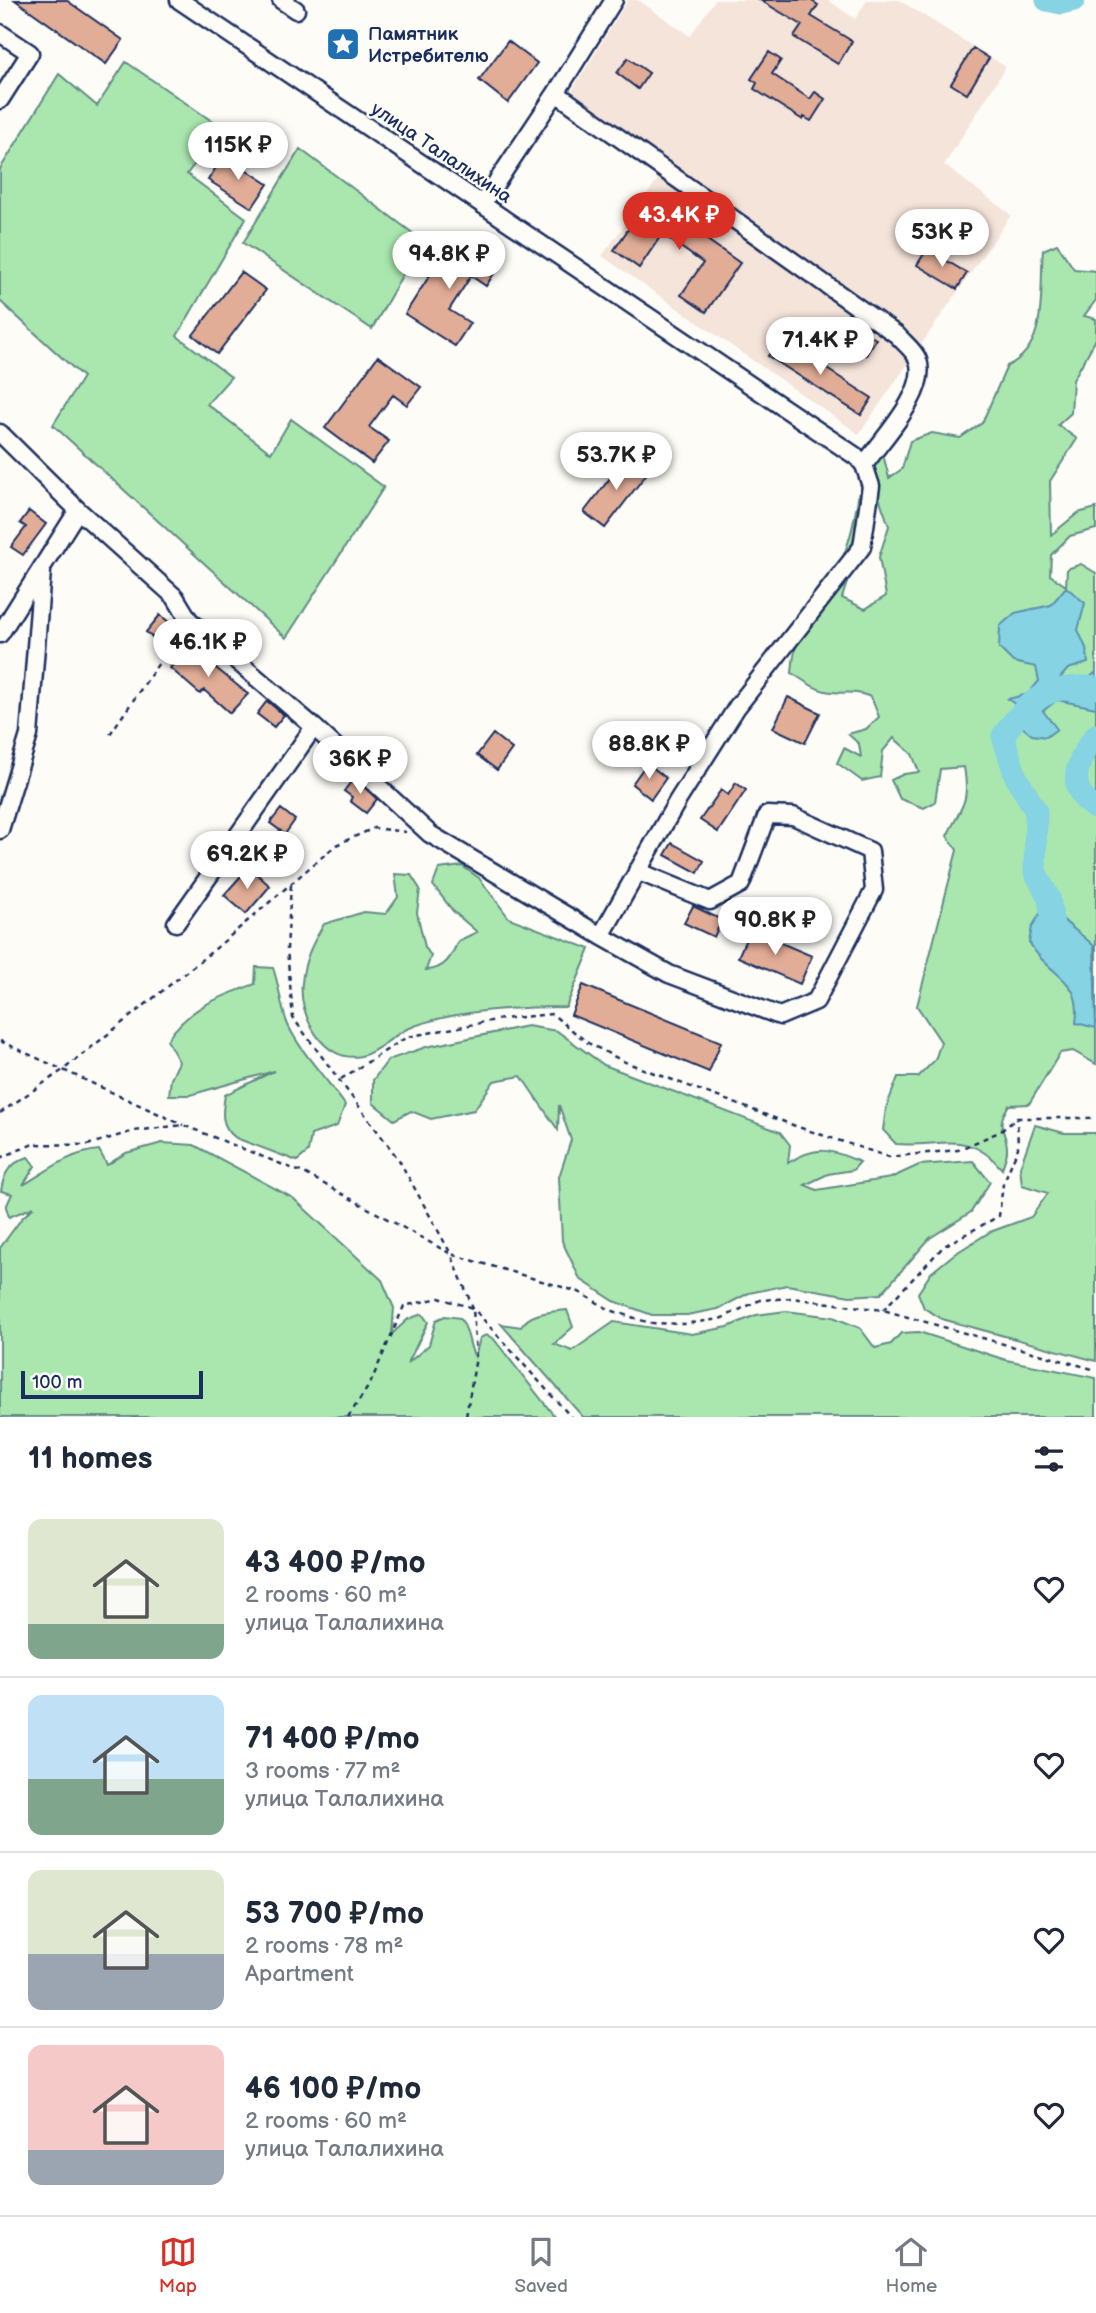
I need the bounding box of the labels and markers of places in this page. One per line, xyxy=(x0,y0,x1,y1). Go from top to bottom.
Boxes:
place label: Памятник Истребителю xyxy=(368,23,489,68)
place icon: Памятник Истребителю xyxy=(324,25,362,63)
pin: 115K ₽ xyxy=(181,122,295,182)
pin: 43.4K ₽ xyxy=(614,192,744,252)
pin: 53K ₽ xyxy=(893,210,991,269)
pin: 94.8K ₽ xyxy=(384,232,514,291)
pin: 71.4K ₽ xyxy=(755,318,885,377)
pin: 53.7K ₽ xyxy=(551,433,681,492)
pin: 46.1K ₽ xyxy=(143,620,273,679)
pin: 88.8K ₽ xyxy=(584,722,714,781)
pin: 36K ₽ xyxy=(311,736,409,796)
pin: 69.2K ₽ xyxy=(182,832,312,891)
pin: 90.8K ₽ xyxy=(710,898,840,957)

